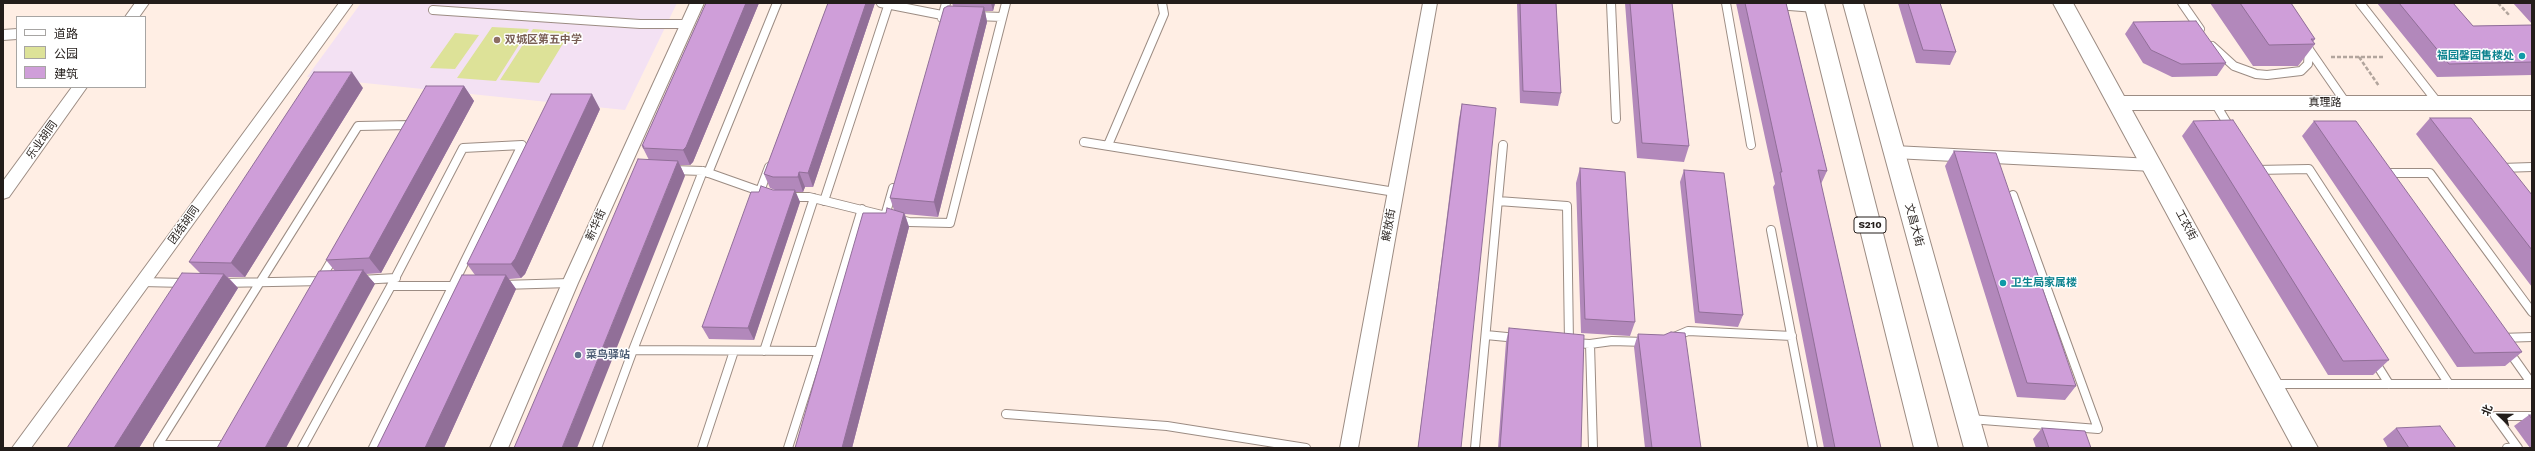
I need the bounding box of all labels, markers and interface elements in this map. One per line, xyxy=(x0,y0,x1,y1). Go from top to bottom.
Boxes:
legend xyxy=(16,16,146,88)
text: 道路 xyxy=(54,27,78,41)
place label: 双城区第五中学 xyxy=(505,33,582,47)
marker: 双城区第五中学 xyxy=(492,35,502,45)
text: 公园 xyxy=(54,47,78,61)
place label: 福园馨园售楼处 xyxy=(2437,49,2514,63)
marker: 福园馨园售楼处 xyxy=(2517,51,2527,61)
text: 建筑 xyxy=(54,67,78,81)
street label: 真理路 xyxy=(2309,96,2341,110)
street label: 乐业胡同 xyxy=(24,118,60,162)
street label: 文昌大街 xyxy=(1902,202,1926,248)
street label: 团结胡同 xyxy=(166,203,202,247)
street label: 新华街 xyxy=(583,207,609,243)
street label: 工农街 xyxy=(2172,207,2200,243)
street label: 解放街 xyxy=(1380,208,1398,242)
road number: S210 xyxy=(1854,217,1886,233)
place label: 卫生局家属楼 xyxy=(2011,276,2077,290)
marker: 卫生局家属楼 xyxy=(1998,278,2008,288)
place label: 菜鸟驿站 xyxy=(586,348,630,362)
marker: 菜鸟驿站 xyxy=(573,350,583,360)
north arrow xyxy=(2479,395,2519,435)
text: 北 xyxy=(2479,403,2495,418)

